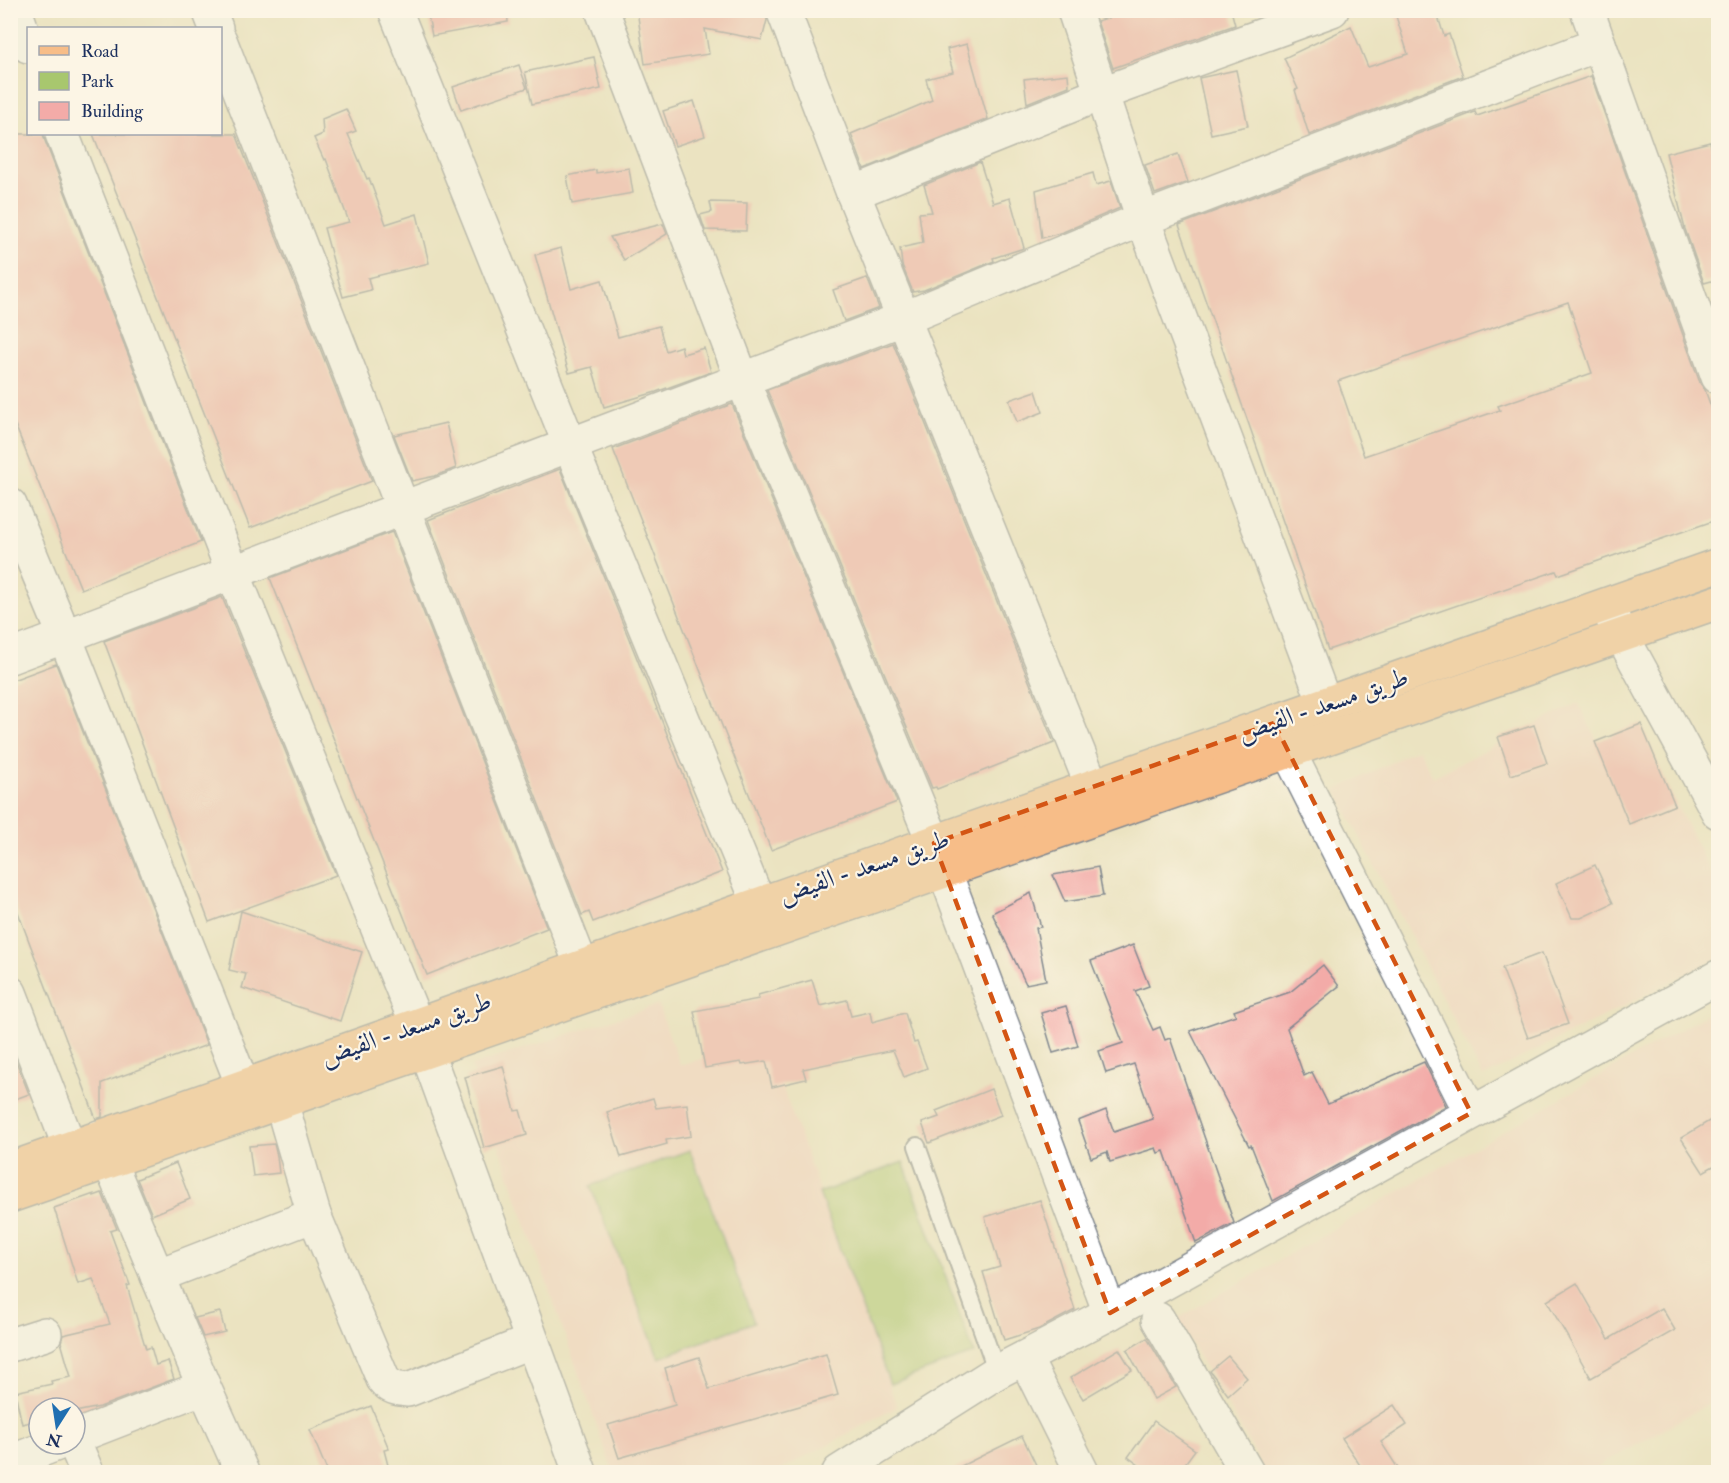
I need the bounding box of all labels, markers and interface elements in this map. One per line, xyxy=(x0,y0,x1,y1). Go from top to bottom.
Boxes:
legend xyxy=(27,27,222,135)
text: Road xyxy=(81,40,119,63)
text: Park xyxy=(81,70,114,93)
text: Building xyxy=(81,100,144,123)
street label: طريق مسعد - الفيض xyxy=(1233,661,1413,749)
street label: طريق مسعد - الفيض xyxy=(774,823,954,911)
street label: طريق مسعد - الفيض xyxy=(316,985,496,1073)
north arrow xyxy=(27,1396,87,1456)
text: N xyxy=(44,1428,64,1451)

